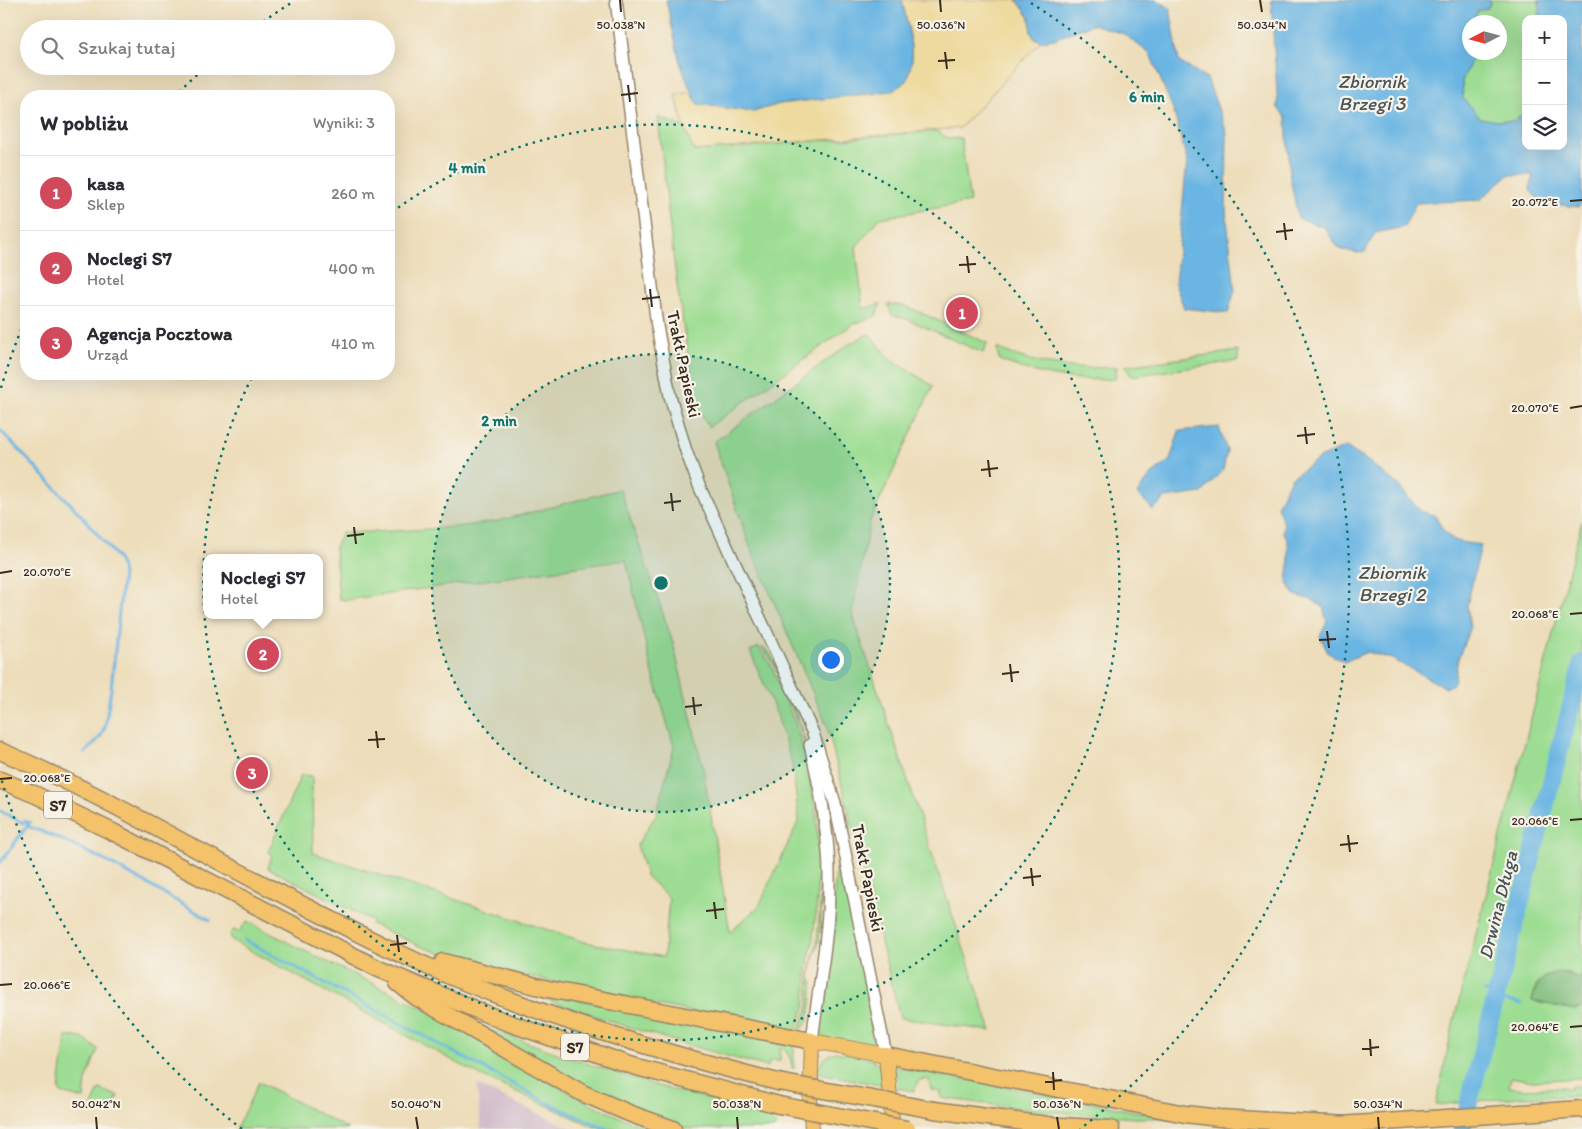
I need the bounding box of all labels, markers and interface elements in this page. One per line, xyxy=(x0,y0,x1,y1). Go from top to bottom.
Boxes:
north arrow xyxy=(1462,15,1507,60)
map controls xyxy=(1522,15,1567,150)
button: + xyxy=(1522,15,1567,60)
text: 50.038°N xyxy=(597,18,645,32)
text: 50.036°N xyxy=(917,18,965,32)
text: 50.034°N xyxy=(1237,18,1287,32)
search box xyxy=(20,20,395,75)
icon: search xyxy=(38,34,66,62)
text: Szukaj tutaj xyxy=(78,36,175,59)
button: − xyxy=(1522,60,1567,105)
water label: Zbiornik Brzegi 3 xyxy=(1338,70,1407,115)
text: 6 min xyxy=(1129,88,1166,106)
button: layers xyxy=(1522,105,1567,150)
text: W pobliżu xyxy=(40,110,128,135)
text: Wyniki: 3 xyxy=(313,113,375,132)
text: 4 min xyxy=(449,159,486,177)
text: kasa xyxy=(87,172,125,195)
text: 1 xyxy=(52,184,60,203)
text: 260 m xyxy=(331,184,375,203)
text: Sklep xyxy=(87,195,125,214)
text: 20.072°E xyxy=(1512,195,1559,209)
text: Noclegi S7 xyxy=(87,247,172,270)
text: 2 xyxy=(52,259,60,278)
text: 400 m xyxy=(329,259,375,278)
text: Hotel xyxy=(87,270,124,289)
pin: 1 xyxy=(946,294,978,332)
street label: Trakt Papieski xyxy=(662,308,706,420)
text: Agencja Pocztowa xyxy=(87,322,232,345)
text: 3 xyxy=(52,334,60,353)
text: 410 m xyxy=(331,334,375,353)
text: Urząd xyxy=(87,345,128,364)
text: 20.070°E xyxy=(1511,401,1559,415)
text: 2 min xyxy=(481,412,518,430)
popup xyxy=(203,554,323,619)
water label: Zbiornik Brzegi 2 xyxy=(1358,561,1427,606)
text: 20.070°E xyxy=(23,565,71,579)
text: Noclegi S7 xyxy=(221,566,305,589)
centre of rings xyxy=(652,574,670,592)
text: Hotel xyxy=(221,589,258,608)
text: 20.068°E xyxy=(1511,607,1559,621)
pin: 2 xyxy=(247,635,279,673)
your location xyxy=(818,647,844,673)
pin: 3 xyxy=(236,754,268,792)
text: 20.068°E xyxy=(23,771,71,785)
road number: S7 xyxy=(44,792,72,818)
text: 20.066°E xyxy=(1512,814,1559,828)
street label: Trakt Papieski xyxy=(847,822,889,934)
water label: Drwina Długa xyxy=(1473,848,1523,961)
text: 20.066°E xyxy=(24,978,71,992)
text: 20.064°E xyxy=(1511,1020,1559,1034)
road number: S7 xyxy=(561,1034,589,1060)
text: 50.042°N xyxy=(71,1097,121,1111)
text: 50.040°N xyxy=(391,1097,441,1111)
text: 50.038°N xyxy=(713,1097,761,1111)
text: 50.036°N xyxy=(1033,1097,1081,1111)
text: 50.034°N xyxy=(1353,1097,1403,1111)

